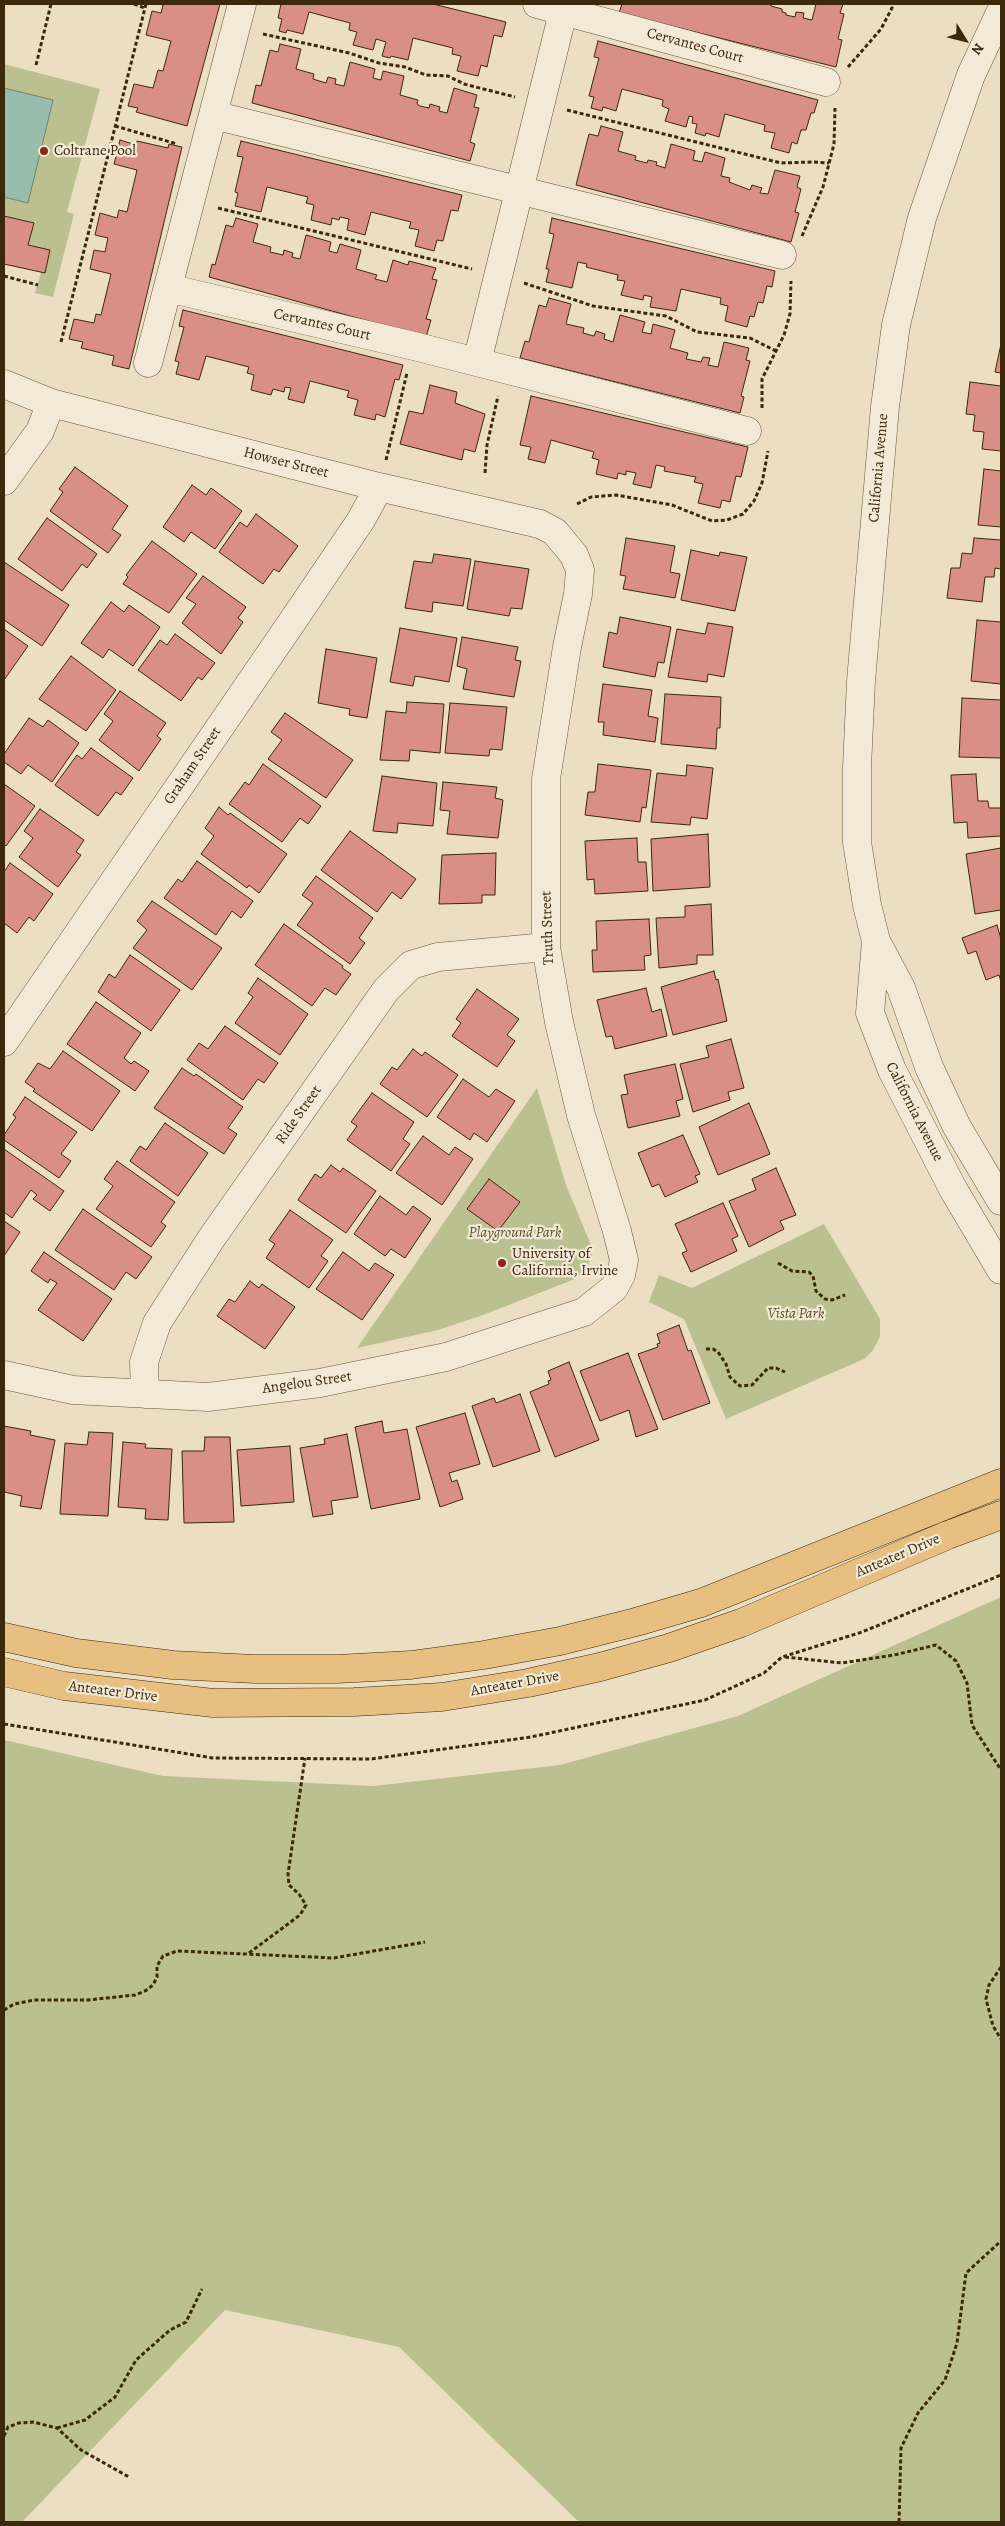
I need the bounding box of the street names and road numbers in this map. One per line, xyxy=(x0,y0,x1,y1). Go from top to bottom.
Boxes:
street label: Cervantes Court xyxy=(645,24,745,68)
street label: Cervantes Court xyxy=(272,305,372,345)
street label: California Avenue xyxy=(865,413,893,523)
street label: Howser Street xyxy=(242,444,330,482)
street label: Graham Street xyxy=(160,724,226,808)
street label: Truth Street xyxy=(538,891,558,965)
street label: California Avenue xyxy=(881,1059,947,1165)
street label: Ride Street xyxy=(272,1082,326,1148)
street label: Angelou Street xyxy=(261,1368,353,1398)
street label: Anteater Drive xyxy=(853,1530,943,1582)
street label: Anteater Drive xyxy=(469,1667,561,1701)
street label: Anteater Drive xyxy=(68,1678,158,1706)

